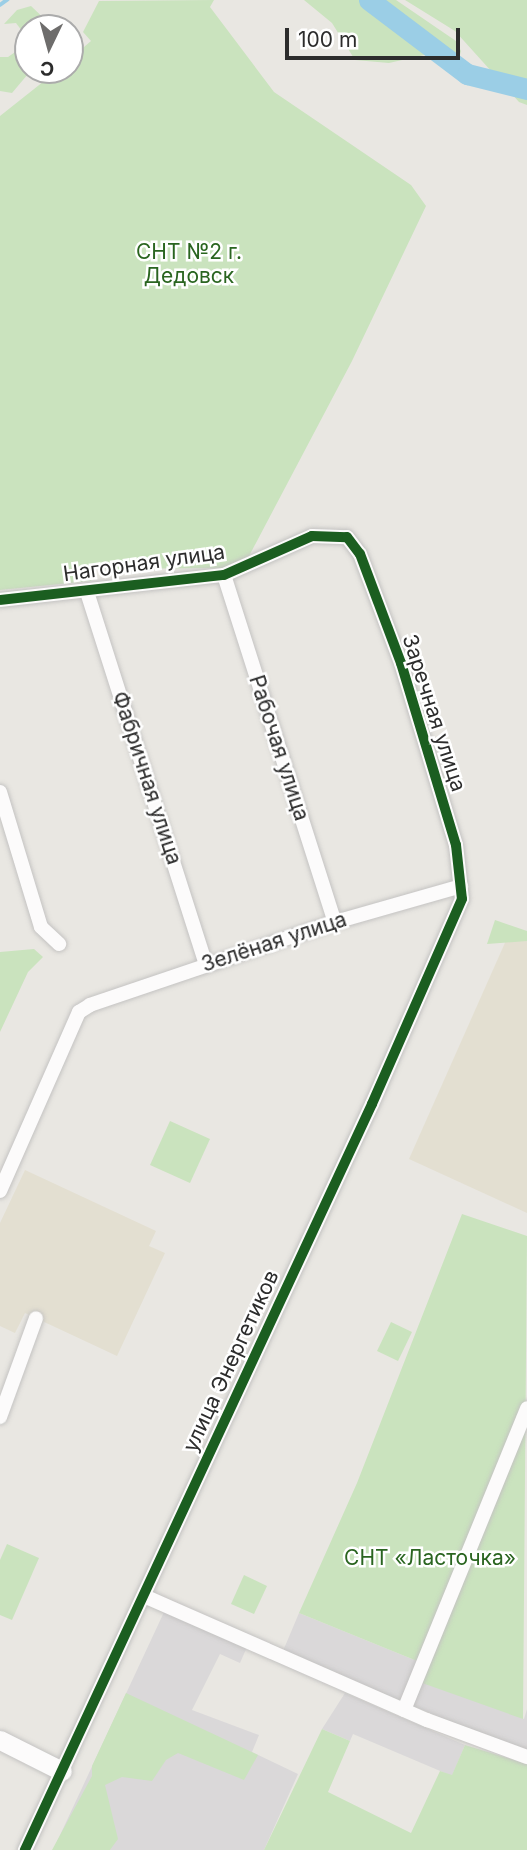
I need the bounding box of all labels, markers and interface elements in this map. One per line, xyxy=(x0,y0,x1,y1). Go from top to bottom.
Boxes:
north arrow xyxy=(14,14,84,84)
scale bar xyxy=(289,14,464,58)
text: 100 m xyxy=(298,27,357,52)
text: С xyxy=(39,56,55,80)
park label: СНТ №2 г. Дедовск xyxy=(136,239,242,289)
street label: Нагорная улица xyxy=(61,539,227,587)
street label: Заречная улица xyxy=(397,631,471,795)
street label: Рабочая улица xyxy=(244,672,314,824)
street label: Фабричная улица xyxy=(107,688,187,868)
street label: Зелёная улица xyxy=(198,907,350,977)
street label: улица Энергетиков xyxy=(178,1266,284,1456)
park label: СНТ «Ласточка» xyxy=(344,1545,516,1571)

